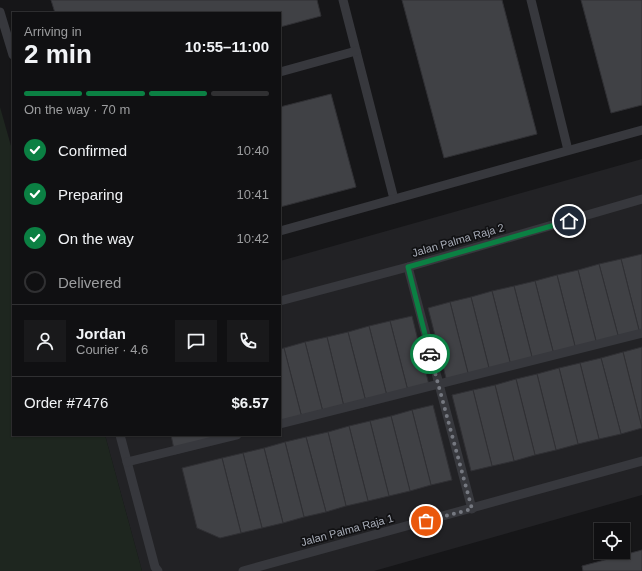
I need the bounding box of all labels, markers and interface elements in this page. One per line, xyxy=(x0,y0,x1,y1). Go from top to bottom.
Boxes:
text: Arriving in xyxy=(24,24,82,39)
text: 10:55–11:00 xyxy=(185,38,269,55)
text: 2 min xyxy=(24,39,92,69)
text: On the way · 70 m xyxy=(24,102,130,117)
icon: check xyxy=(24,139,46,161)
text: Confirmed xyxy=(58,142,127,159)
text: 10:40 xyxy=(236,143,269,158)
icon: check xyxy=(24,183,46,205)
text: Preparing xyxy=(58,186,123,203)
text: 10:41 xyxy=(236,187,269,202)
pin xyxy=(552,204,586,238)
icon: home xyxy=(558,210,580,232)
street label: Jalan Palma Raja 2 xyxy=(410,221,506,259)
icon: check xyxy=(24,227,46,249)
text: On the way xyxy=(58,230,134,247)
text: 10:42 xyxy=(236,231,269,246)
text: Delivered xyxy=(58,274,121,291)
button: person xyxy=(24,320,66,362)
button: chat xyxy=(175,320,217,362)
button: phone xyxy=(227,320,269,362)
text: Jordan xyxy=(76,325,126,342)
courier xyxy=(410,334,450,374)
text: Courier · 4.6 xyxy=(76,342,148,357)
icon: car xyxy=(419,343,441,365)
text: Order #7476 xyxy=(24,394,108,411)
text: $6.57 xyxy=(231,394,269,411)
pin xyxy=(409,504,443,538)
icon: bag xyxy=(415,510,437,532)
street label: Jalan Palma Raja 1 xyxy=(299,512,395,548)
map controls xyxy=(594,523,630,559)
button: locate xyxy=(594,523,630,559)

